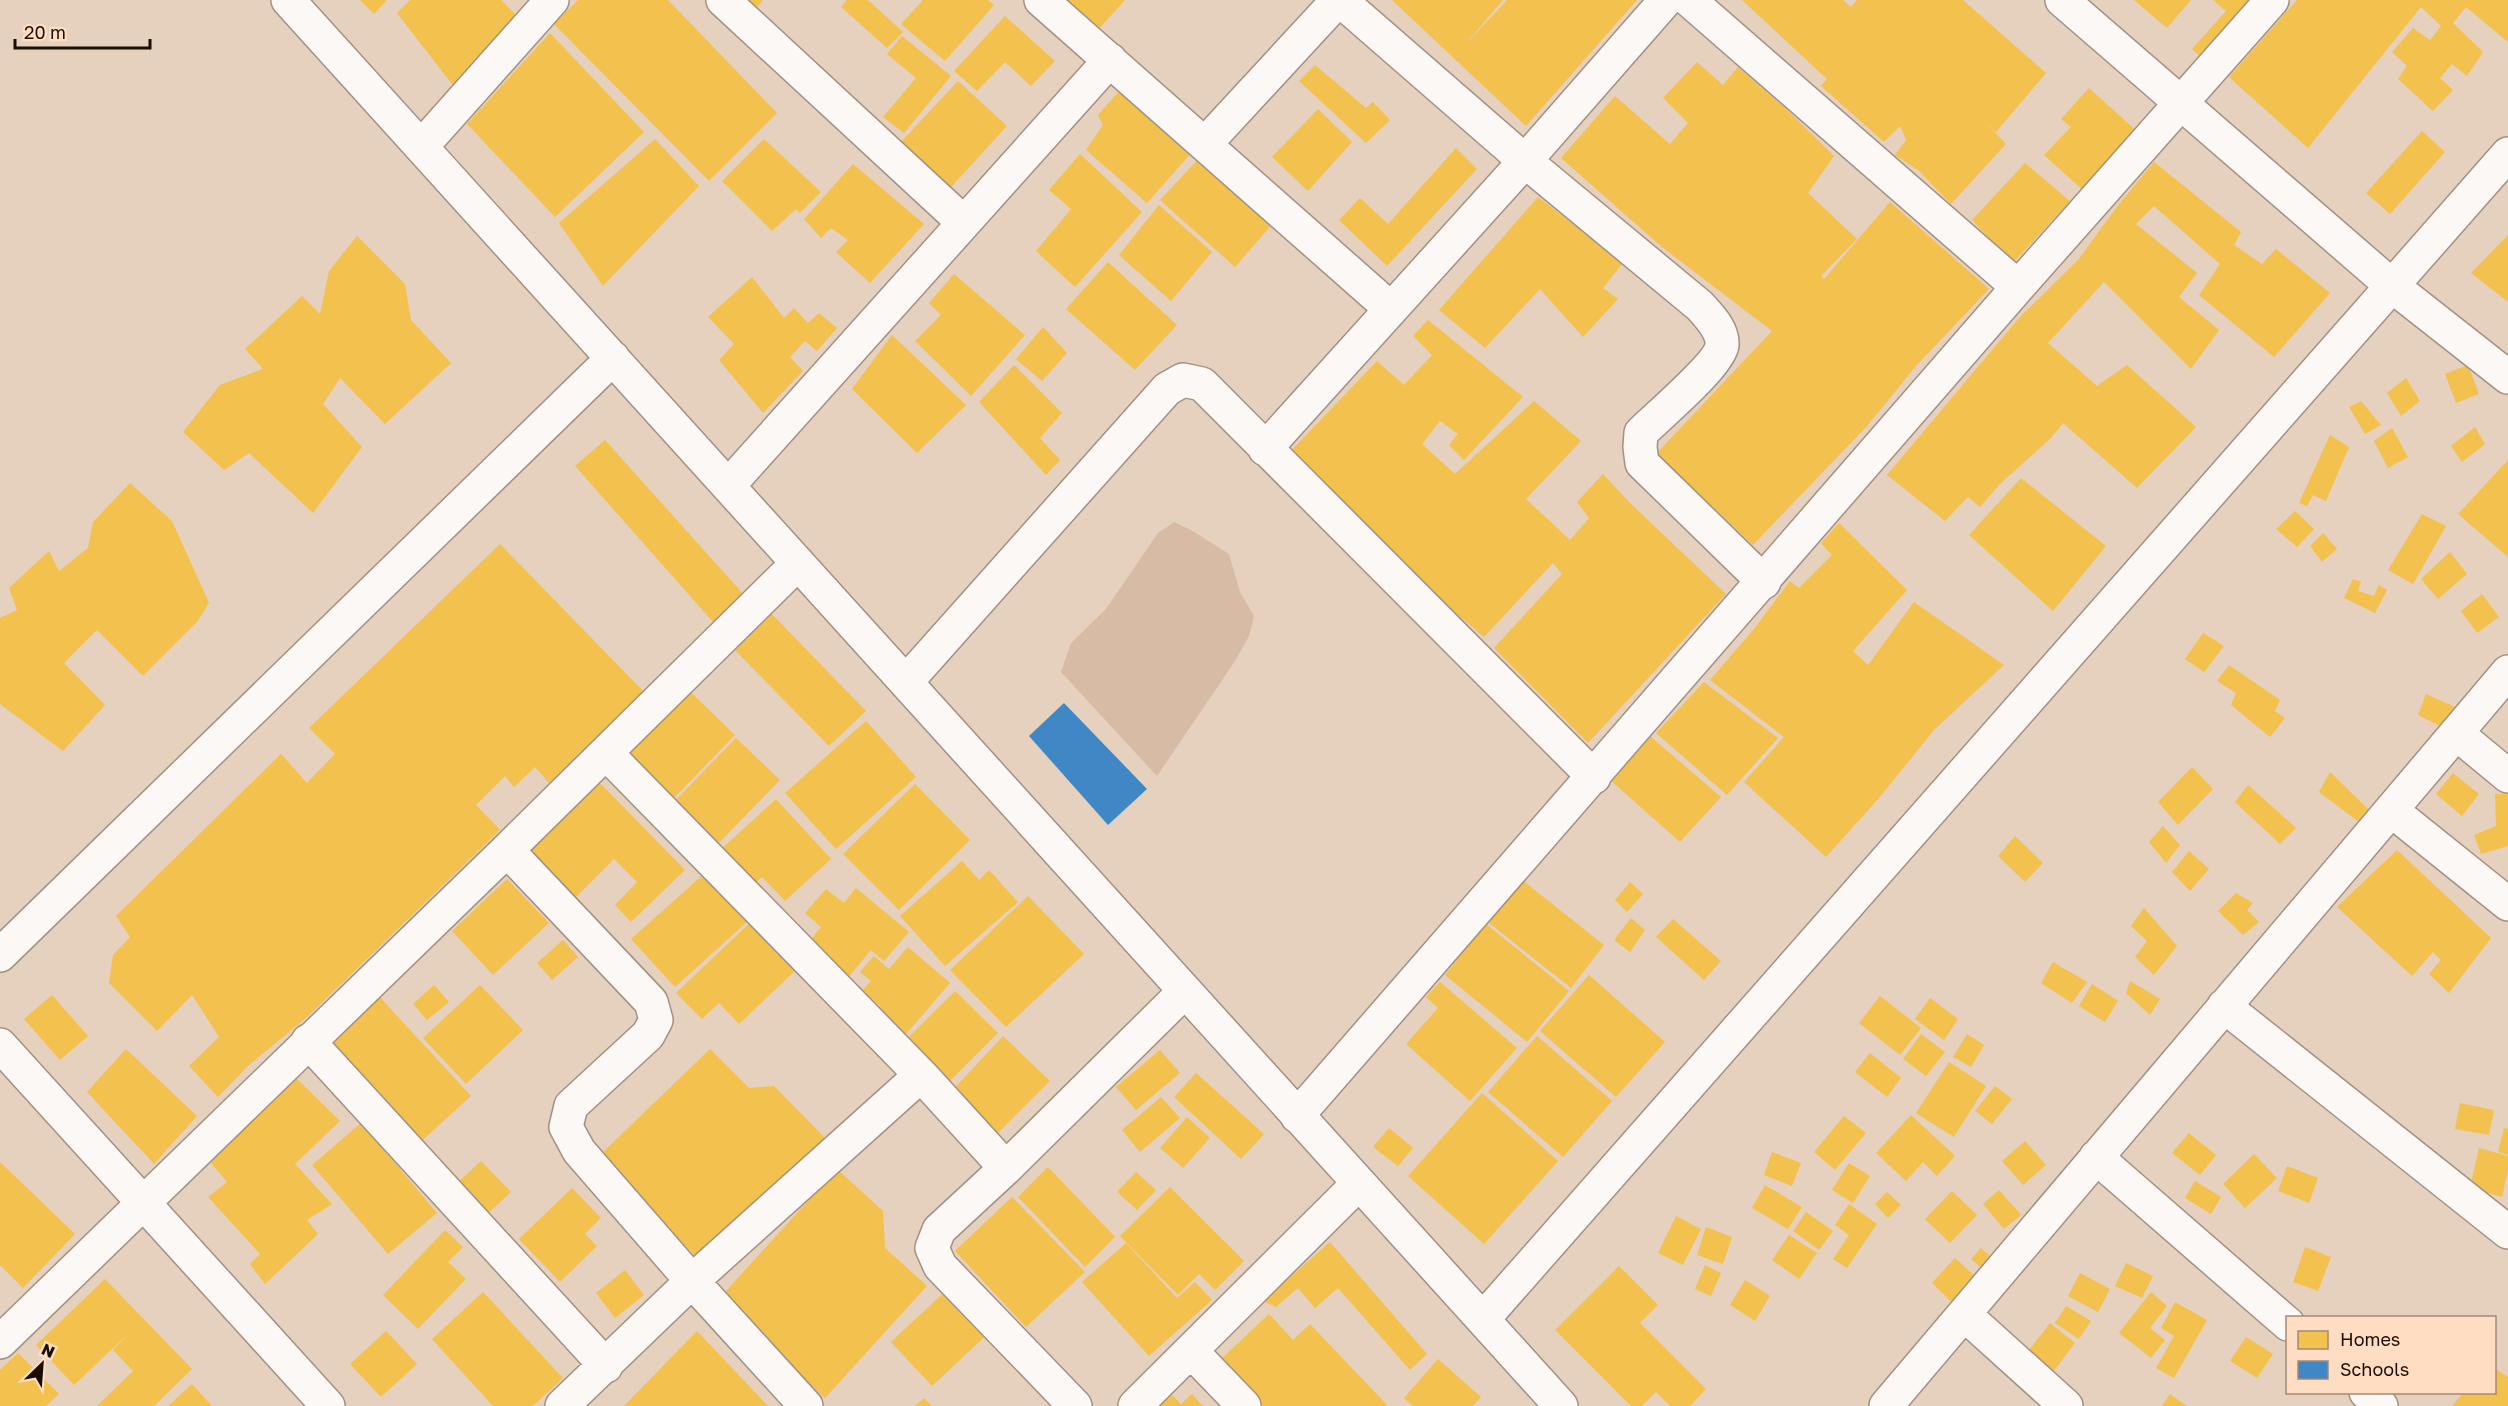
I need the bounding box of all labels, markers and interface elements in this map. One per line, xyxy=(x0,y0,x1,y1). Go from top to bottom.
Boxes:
scale bar xyxy=(15,12,150,50)
text: 20 m xyxy=(24,21,66,43)
legend xyxy=(2286,1316,2496,1394)
text: Homes xyxy=(2340,1328,2400,1350)
north arrow xyxy=(12,1334,72,1394)
text: N xyxy=(39,1339,58,1362)
text: Schools xyxy=(2340,1358,2409,1380)

